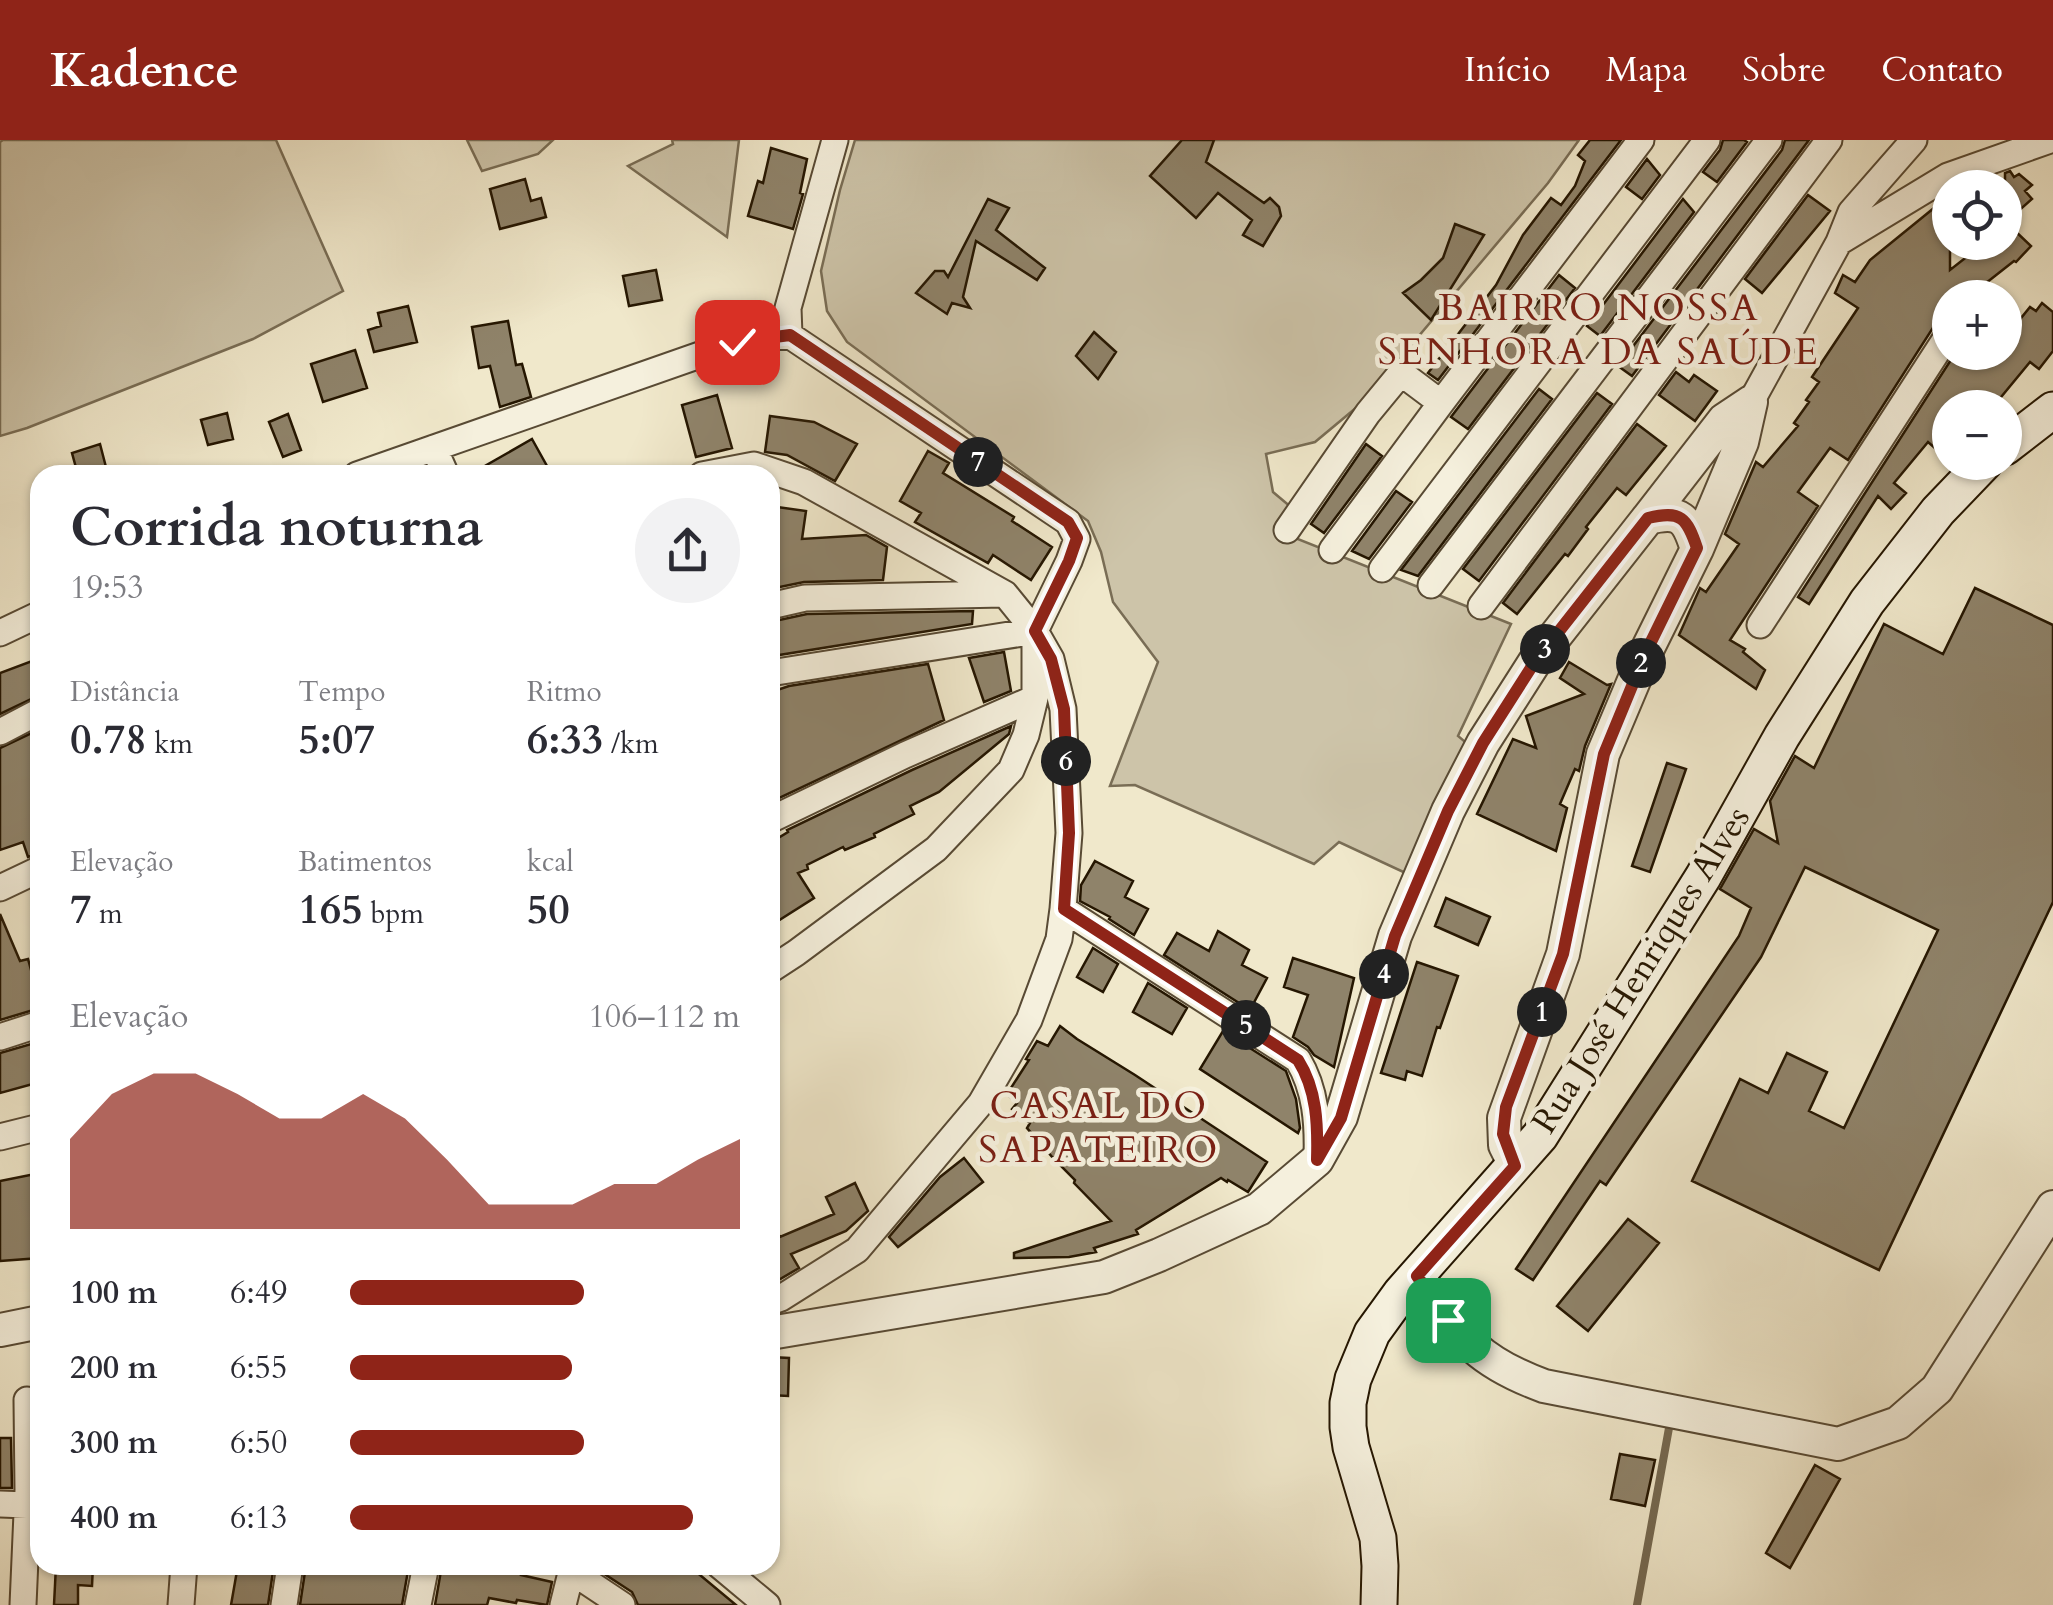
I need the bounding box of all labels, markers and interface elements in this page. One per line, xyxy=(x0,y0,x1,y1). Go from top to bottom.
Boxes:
text: Kadence xyxy=(50,38,239,103)
text: Início xyxy=(1464,46,1551,94)
text: Mapa xyxy=(1606,46,1687,94)
text: Sobre xyxy=(1742,46,1826,94)
text: Contato xyxy=(1881,46,2003,94)
map controls xyxy=(1932,170,2022,480)
button: locate xyxy=(1932,170,2022,260)
button: + xyxy=(1932,280,2022,370)
district label: BAIRRO NOSSA SENHORA DA SAÚDE xyxy=(1378,282,1820,378)
pin xyxy=(695,300,780,385)
icon: check xyxy=(710,315,765,370)
button: − xyxy=(1932,390,2022,480)
pin: 7 xyxy=(953,437,1003,487)
text: 7 xyxy=(971,443,985,481)
text: Corrida noturna xyxy=(70,491,483,565)
button: share xyxy=(635,498,740,603)
text: 19:53 xyxy=(70,566,144,610)
pin: 3 xyxy=(1520,624,1570,674)
text: 3 xyxy=(1538,630,1552,668)
pin: 2 xyxy=(1616,638,1666,688)
text: 2 xyxy=(1634,644,1648,682)
text: Distância xyxy=(70,673,180,711)
text: Tempo xyxy=(298,673,385,711)
text: Ritmo xyxy=(527,673,602,711)
text: 0.78 xyxy=(70,711,147,768)
text: 5:07 xyxy=(298,711,375,768)
text: 6:33 xyxy=(527,711,603,768)
text: km xyxy=(147,725,193,763)
text: /km xyxy=(603,725,659,763)
pin: 6 xyxy=(1041,736,1091,786)
text: 6 xyxy=(1059,742,1073,780)
street label: Rua José Henriques Alves xyxy=(1521,797,1761,1143)
text: Elevação xyxy=(70,843,173,881)
text: Batimentos xyxy=(298,843,432,881)
text: kcal xyxy=(527,843,574,881)
text: 7 xyxy=(70,881,92,938)
text: 165 xyxy=(298,881,363,938)
text: 50 xyxy=(527,881,570,938)
text: m xyxy=(92,895,123,933)
text: bpm xyxy=(363,895,424,933)
pin: 4 xyxy=(1359,949,1409,999)
text: 4 xyxy=(1377,955,1391,993)
pin: 1 xyxy=(1517,987,1567,1037)
text: 1 xyxy=(1535,993,1549,1031)
text: Elevação xyxy=(70,995,188,1039)
text: 106–112 m xyxy=(588,995,740,1039)
pin: 5 xyxy=(1221,1000,1271,1050)
text: 5 xyxy=(1239,1006,1253,1044)
district label: CASAL DO SAPATEIRO xyxy=(978,1080,1220,1176)
text: 100 m xyxy=(70,1271,157,1315)
text: 6:49 xyxy=(230,1271,287,1315)
pin xyxy=(1406,1278,1491,1363)
icon: arrive xyxy=(1421,1293,1476,1348)
text: 200 m xyxy=(70,1346,157,1390)
text: 6:55 xyxy=(230,1346,287,1390)
text: 300 m xyxy=(70,1421,157,1465)
text: 6:50 xyxy=(230,1421,287,1465)
text: 400 m xyxy=(70,1496,157,1540)
text: 6:13 xyxy=(230,1496,287,1540)

